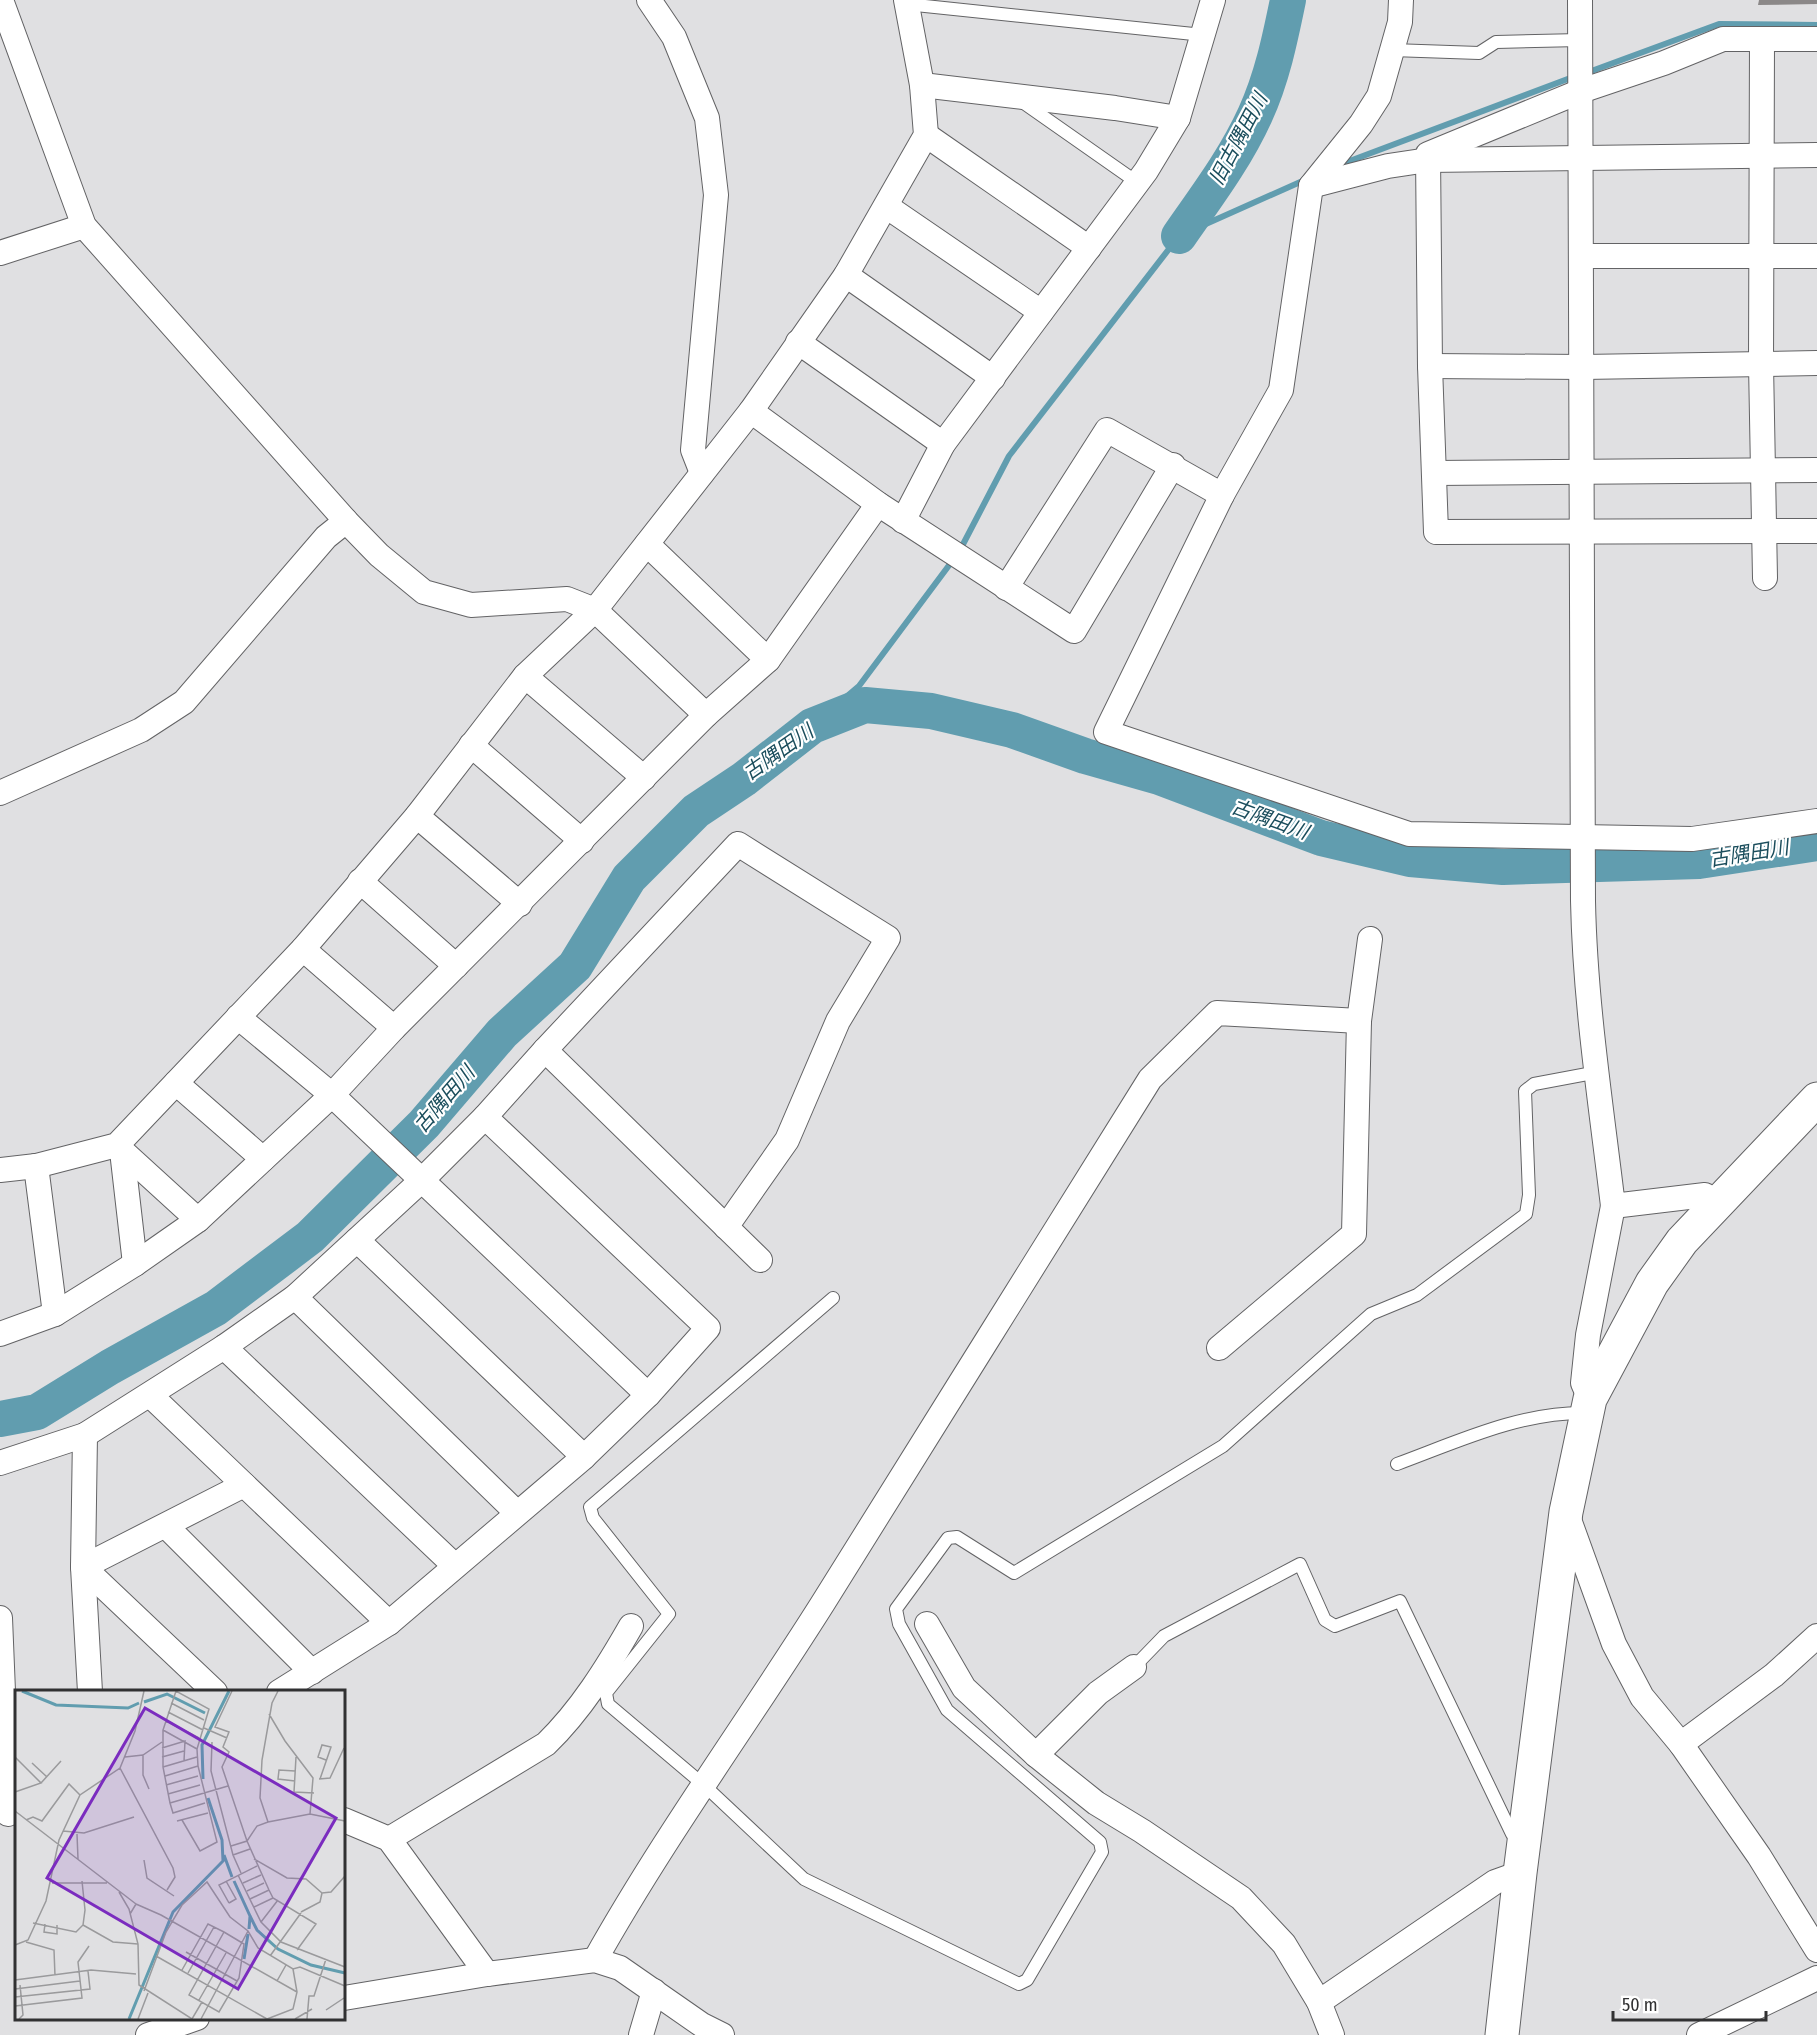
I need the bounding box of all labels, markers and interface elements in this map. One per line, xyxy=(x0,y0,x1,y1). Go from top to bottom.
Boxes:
water label: 旧古隅田川 xyxy=(1204,87,1273,189)
water label: 古隅田川 xyxy=(738,718,819,785)
water label: 古隅田川 xyxy=(1228,794,1314,845)
water label: 古隅田川 xyxy=(1708,835,1792,871)
water label: 古隅田川 xyxy=(409,1059,481,1137)
inset map xyxy=(15,1690,345,2020)
scale bar xyxy=(1613,1984,1766,2022)
text: 50 m xyxy=(1622,1994,1658,2016)

